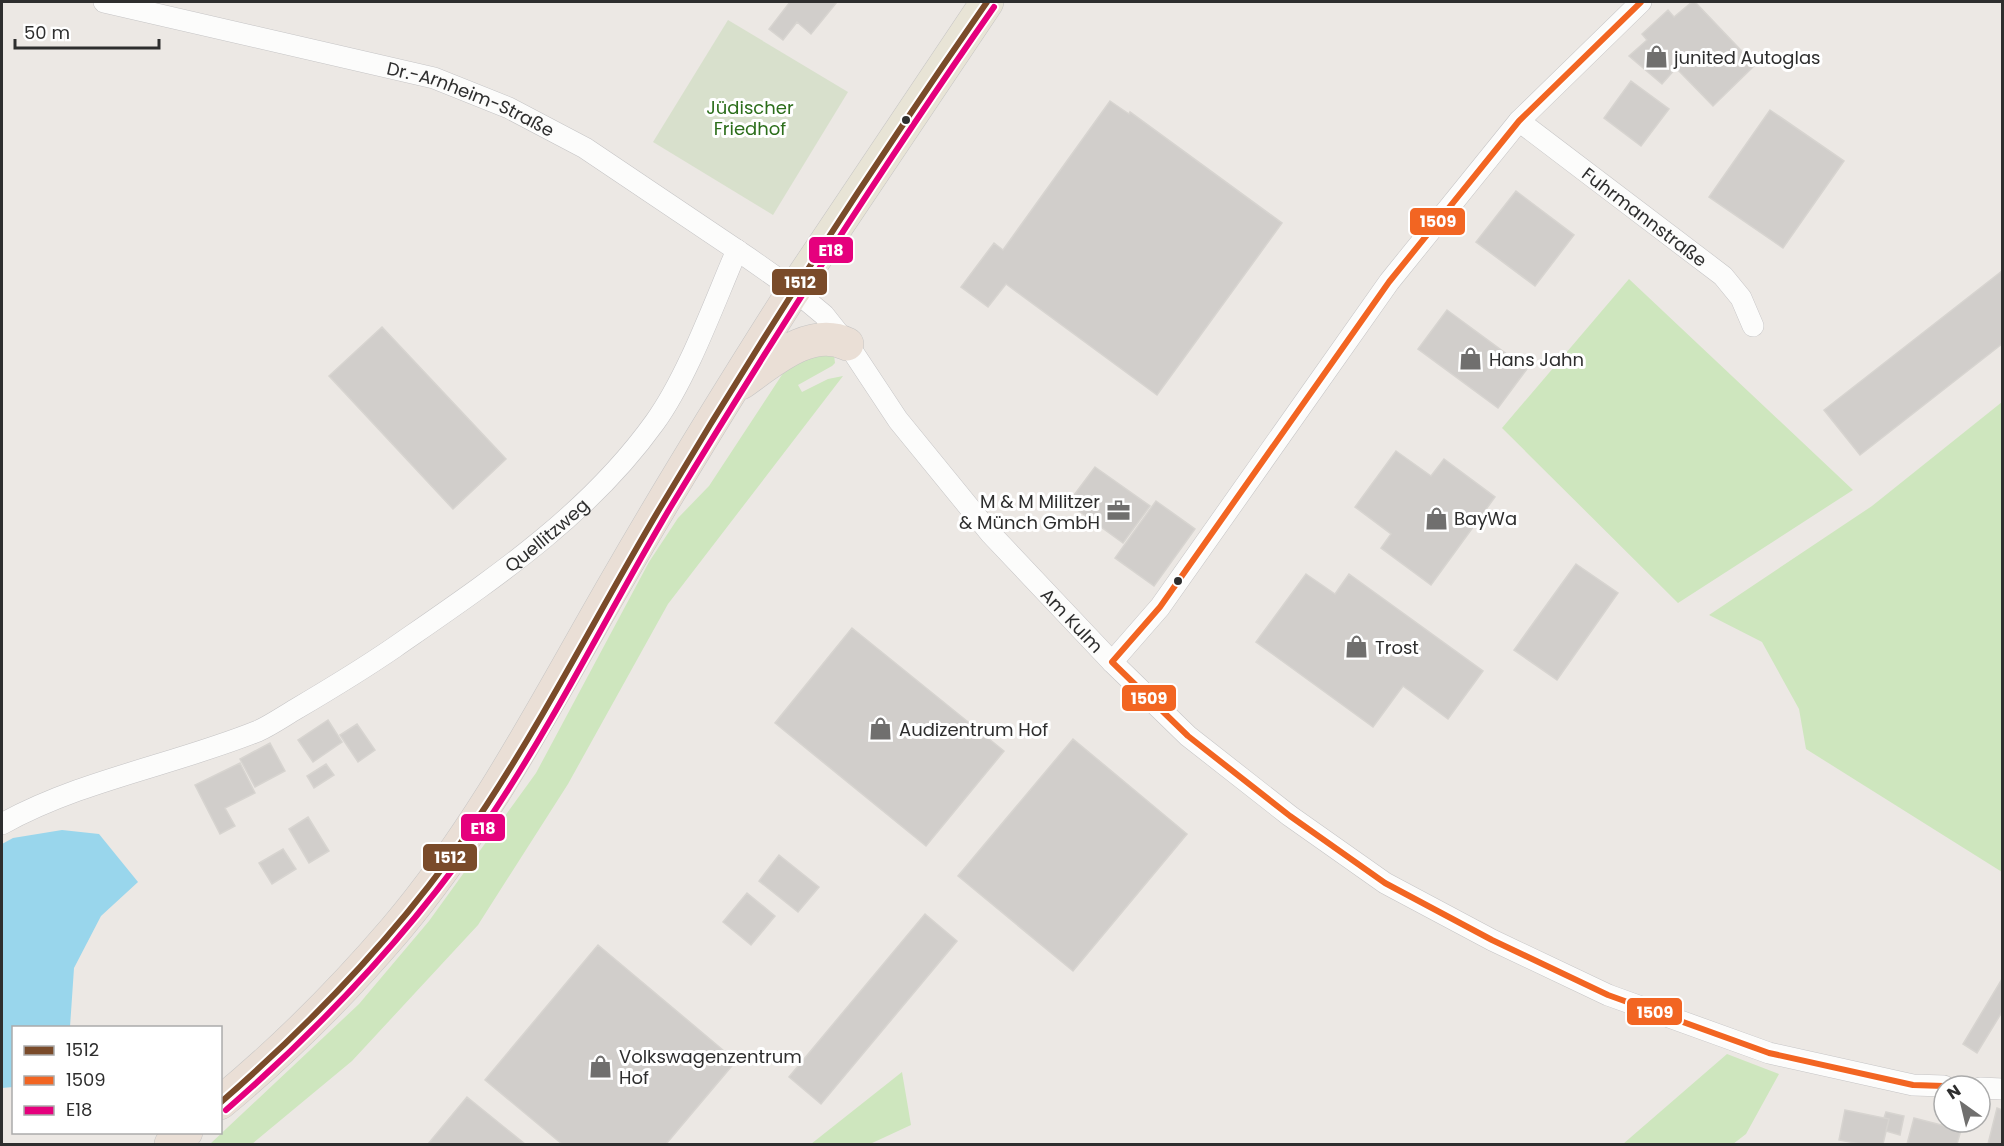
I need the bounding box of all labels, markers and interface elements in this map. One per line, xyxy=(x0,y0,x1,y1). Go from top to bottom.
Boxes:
scale bar xyxy=(15,12,159,50)
text: 50 m xyxy=(24,20,70,45)
shop icon: junited Autoglas xyxy=(1643,44,1669,70)
place label: junited Autoglas xyxy=(1673,45,1821,70)
street label: Dr.-Arnheim-Straße xyxy=(384,55,559,142)
park label: Jüdischer Friedhof xyxy=(706,95,794,141)
unlabelled marker xyxy=(900,114,912,126)
street label: Fuhrmannstraße xyxy=(1577,161,1712,272)
line badge: 1509 xyxy=(1409,207,1466,236)
text: 1509 xyxy=(1420,210,1456,233)
line badge: E18 xyxy=(808,236,854,264)
text: E18 xyxy=(818,239,844,262)
line badge: 1512 xyxy=(771,268,828,296)
text: 1512 xyxy=(784,271,816,294)
shop icon: Hans Jahn xyxy=(1458,346,1484,372)
place label: Hans Jahn xyxy=(1489,347,1584,372)
place label: M & M Militzer & Münch GmbH xyxy=(959,489,1100,535)
street label: Quellitzweg xyxy=(499,492,594,578)
office icon: M & M Militzer & Münch GmbH xyxy=(1105,498,1131,524)
shop icon: BayWa xyxy=(1423,505,1449,531)
place label: BayWa xyxy=(1454,506,1517,531)
unlabelled marker xyxy=(1172,575,1184,587)
street label: Am Kulm xyxy=(1035,582,1109,658)
shop icon: Trost xyxy=(1344,634,1370,660)
place label: Trost xyxy=(1375,635,1419,660)
line badge: 1509 xyxy=(1121,684,1177,712)
text: 1509 xyxy=(1131,687,1167,710)
shop icon: Audizentrum Hof xyxy=(868,716,894,742)
place label: Audizentrum Hof xyxy=(899,717,1048,742)
line badge: E18 xyxy=(460,813,506,842)
text: E18 xyxy=(470,817,496,840)
line badge: 1512 xyxy=(422,843,478,872)
text: 1512 xyxy=(434,846,466,869)
line badge: 1509 xyxy=(1626,997,1683,1026)
text: 1509 xyxy=(1637,1001,1673,1024)
legend xyxy=(12,1026,222,1134)
text: 1512 xyxy=(66,1037,99,1062)
place label: Volkswagenzentrum Hof xyxy=(619,1044,802,1090)
shop icon: Volkswagenzentrum Hof xyxy=(588,1053,614,1079)
text: 1509 xyxy=(66,1067,106,1092)
north arrow xyxy=(1932,1074,1992,1134)
text: N xyxy=(1942,1079,1965,1105)
text: E18 xyxy=(66,1097,92,1122)

